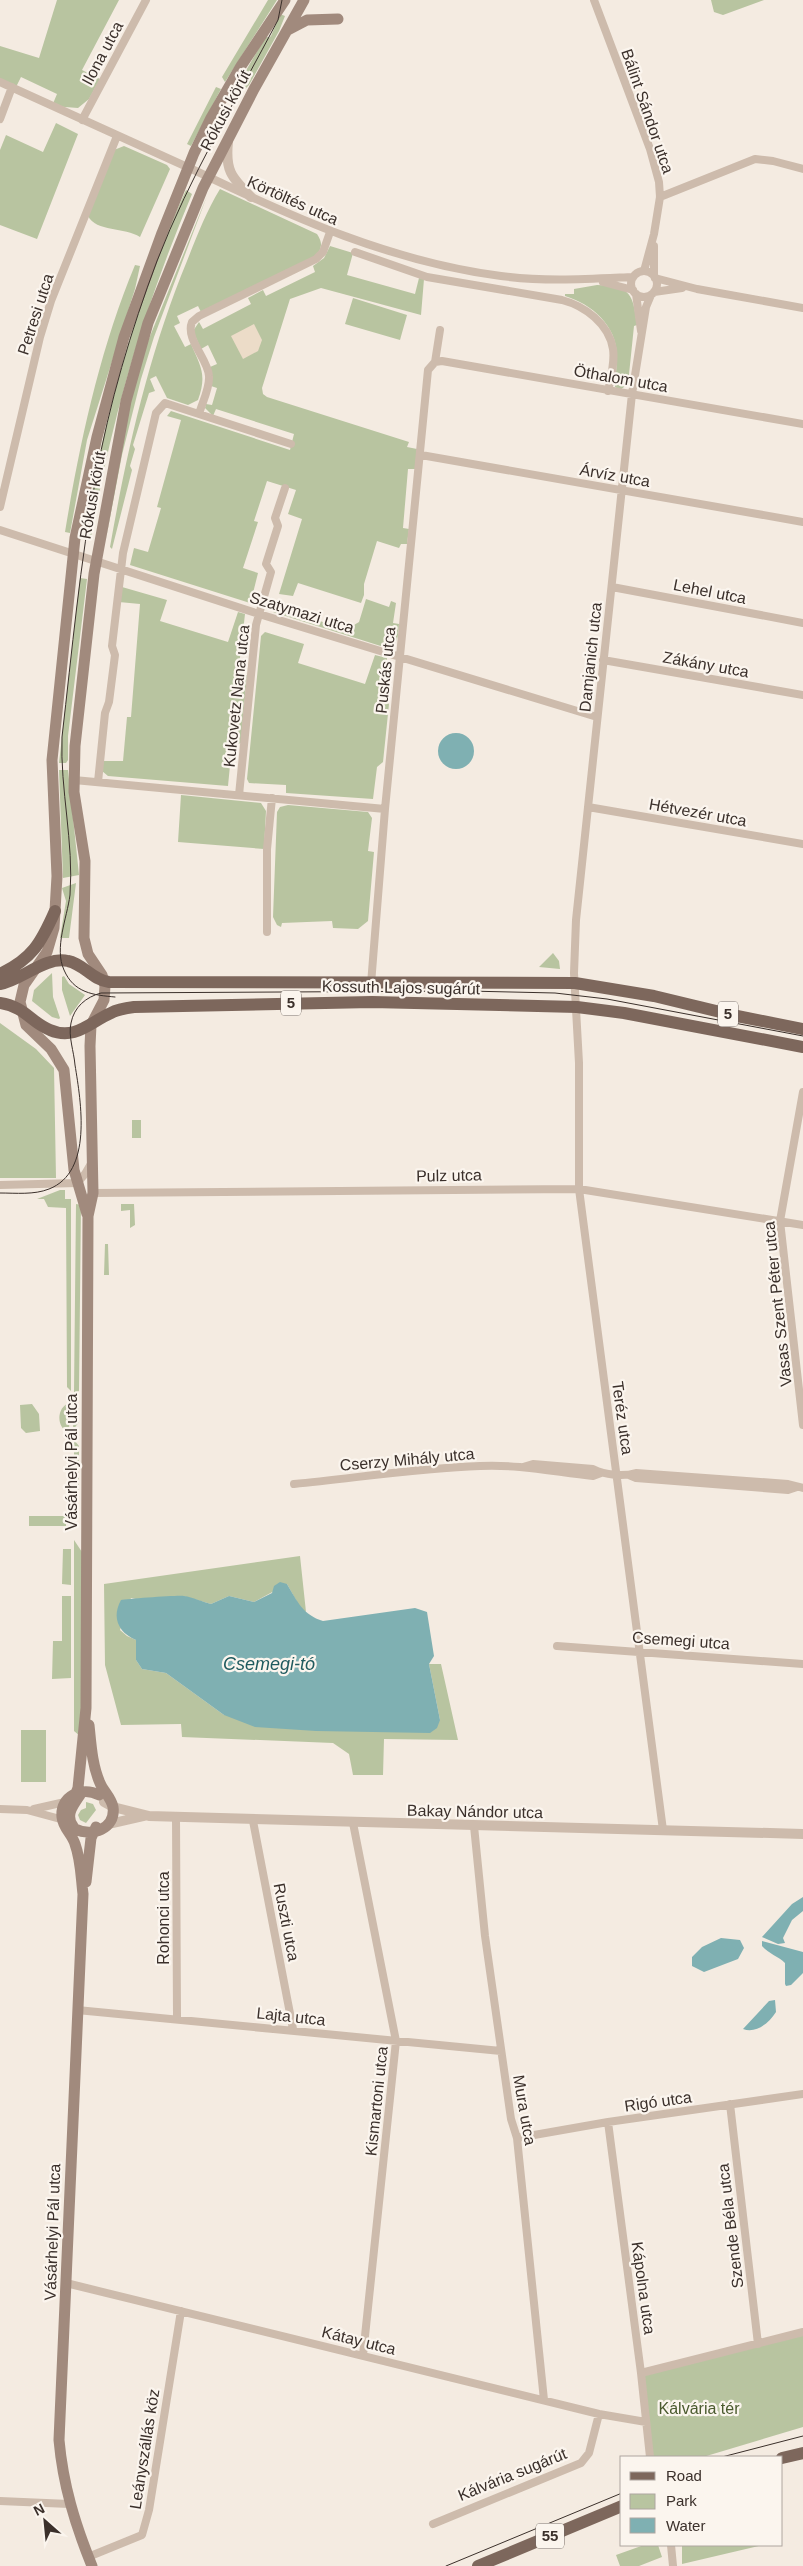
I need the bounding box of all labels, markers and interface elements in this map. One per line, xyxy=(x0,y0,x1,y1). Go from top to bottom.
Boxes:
street label: Ilona utca xyxy=(79,19,126,88)
street label: Bálint Sándor utca xyxy=(618,47,677,176)
street label: Rókusi körút xyxy=(197,66,254,153)
street label: Körtöltés utca xyxy=(245,173,341,228)
street label: Petresi utca xyxy=(14,271,57,357)
street label: Öthalom utca xyxy=(573,362,669,395)
street label: Rókusi körút xyxy=(76,449,109,540)
street label: Árvíz utca xyxy=(578,460,652,490)
street label: Lehel utca xyxy=(672,576,748,607)
street label: Szatymazi utca xyxy=(247,588,356,636)
street label: Damjanich utca xyxy=(576,601,605,713)
street label: Kukovetz Nana utca xyxy=(221,624,252,768)
street label: Puskás utca xyxy=(372,626,399,714)
street label: Zákány utca xyxy=(662,649,750,680)
street label: Hétvezér utca xyxy=(648,796,748,829)
street label: Kossuth Lajos sugárút xyxy=(322,978,481,997)
road number: 5 xyxy=(281,990,301,1016)
road number: 5 xyxy=(718,1002,738,1026)
street label: Pulz utca xyxy=(416,1166,482,1185)
street label: Vasas Szent Péter utca xyxy=(760,1220,795,1387)
street label: Teréz utca xyxy=(609,1380,636,1456)
street label: Vásárhelyi Pál utca xyxy=(63,1393,80,1530)
street label: Cserzy Mihály utca xyxy=(339,1445,475,1474)
street label: Csemegi utca xyxy=(632,1629,730,1652)
water label: Csemegi-tó xyxy=(223,1654,315,1674)
street label: Bakay Nándor utca xyxy=(407,1802,543,1821)
street label: Rohonci utca xyxy=(155,1871,172,1965)
street label: Ruszti utca xyxy=(271,1882,302,1963)
street label: Lajta utca xyxy=(256,2004,326,2029)
street label: Kismartoni utca xyxy=(362,2045,391,2157)
street label: Mura utca xyxy=(510,2074,539,2147)
street label: Rigó utca xyxy=(623,2088,693,2115)
street label: Vásárhelyi Pál utca xyxy=(42,2163,63,2301)
street label: Szende Béla utca xyxy=(714,2163,747,2289)
street label: Kápolna utca xyxy=(629,2241,658,2336)
street label: Kátay utca xyxy=(320,2323,398,2358)
street label: Leányszállás köz xyxy=(127,2388,162,2511)
park label: Kálvária tér xyxy=(659,2400,740,2417)
street label: Kálvária sugárút xyxy=(455,2445,569,2504)
legend xyxy=(620,2456,783,2546)
text: Road xyxy=(666,2467,702,2484)
text: Park xyxy=(666,2492,697,2509)
north arrow xyxy=(20,2496,70,2546)
text: N xyxy=(31,2500,47,2519)
text: Water xyxy=(666,2517,705,2534)
road number: 55 xyxy=(536,2524,564,2548)

